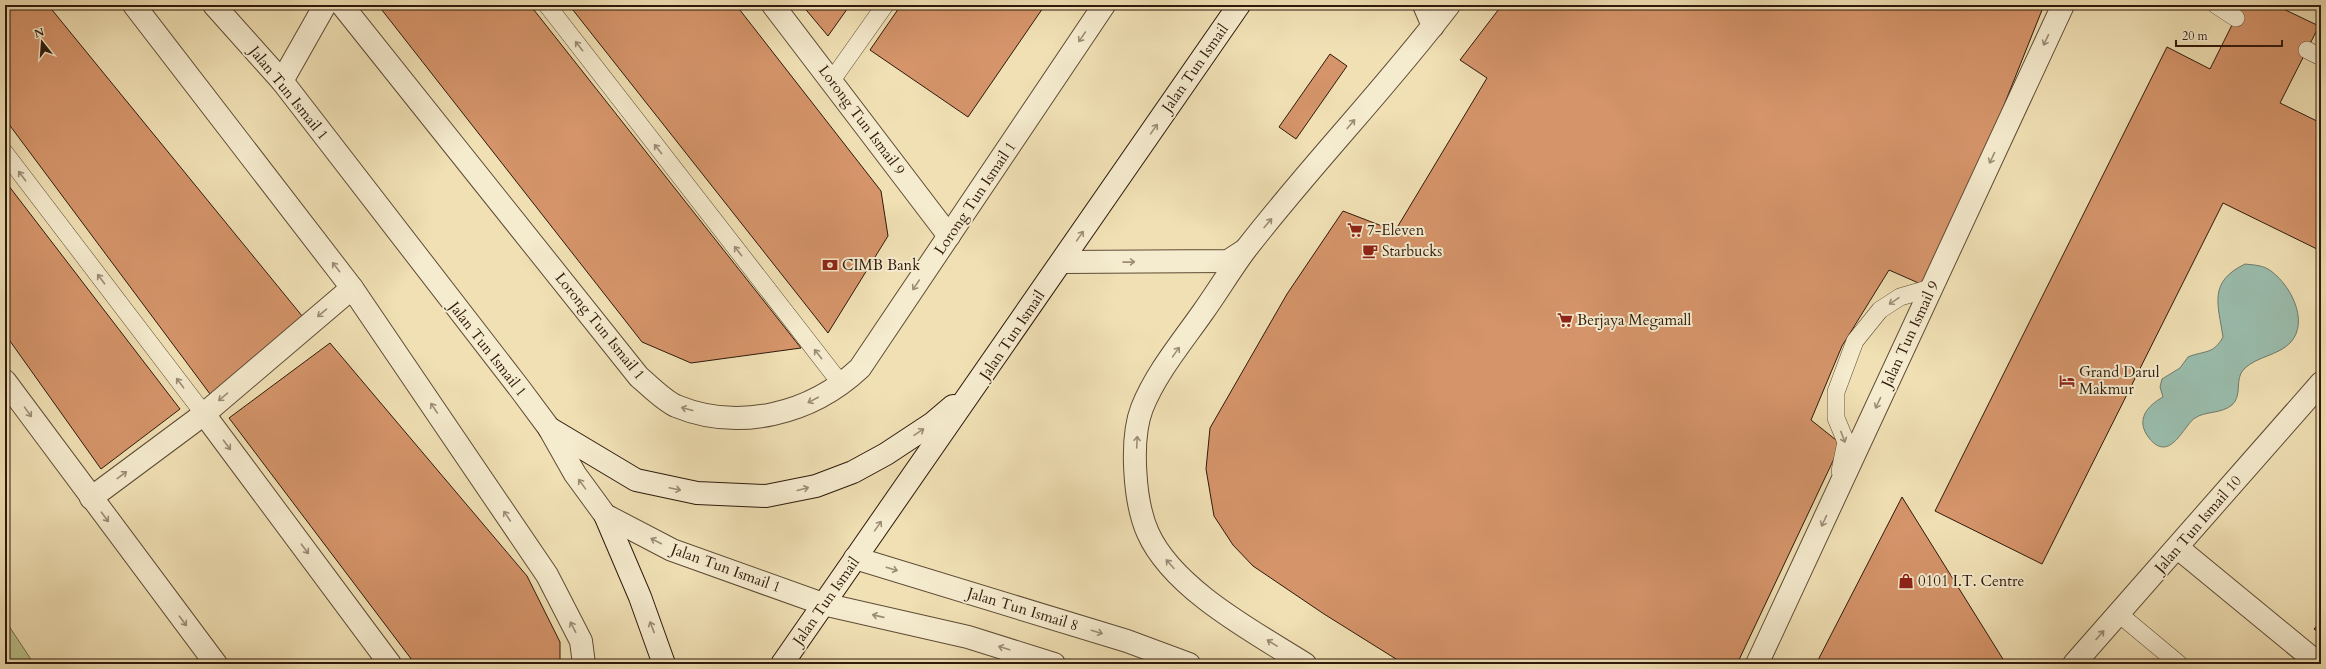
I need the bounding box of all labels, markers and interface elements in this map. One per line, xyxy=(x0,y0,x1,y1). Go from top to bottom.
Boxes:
street label: Jalan Tun Ismail xyxy=(1156,20,1233,118)
north arrow xyxy=(22,22,62,62)
scale bar xyxy=(2176,22,2282,48)
text: N xyxy=(32,24,46,41)
text: 20 m xyxy=(2182,28,2209,44)
one-way arrow xyxy=(1078,32,1086,43)
one-way arrow xyxy=(2042,34,2049,46)
street label: Jalan Tun Ismail 1 xyxy=(244,40,333,144)
one-way arrow xyxy=(575,41,583,52)
street label: Lorong Tun Ismail 9 xyxy=(814,61,910,179)
one-way arrow xyxy=(1347,118,1356,129)
one-way arrow xyxy=(1150,123,1158,134)
street label: Lorong Tun Ismail 1 xyxy=(930,137,1020,259)
one-way arrow xyxy=(654,143,663,154)
one-way arrow xyxy=(1988,152,1995,164)
one-way arrow xyxy=(18,170,26,181)
one-way arrow xyxy=(1263,218,1272,229)
place label: 7-Eleven xyxy=(1367,220,1425,240)
supermarket icon: 7-Eleven xyxy=(1346,221,1364,239)
one-way arrow xyxy=(1076,230,1084,241)
place label: Starbucks xyxy=(1382,241,1442,261)
cafe icon: Starbucks xyxy=(1361,242,1379,260)
one-way arrow xyxy=(734,246,742,257)
place label: CIMB Bank xyxy=(842,255,920,275)
bank icon: CIMB Bank xyxy=(821,256,839,274)
one-way arrow xyxy=(1122,258,1135,266)
one-way arrow xyxy=(332,261,340,272)
street label: Lorong Tun Ismail 1 xyxy=(551,268,649,384)
one-way arrow xyxy=(97,274,105,285)
street label: Jalan Tun Ismail 9 xyxy=(1876,277,1944,392)
one-way arrow xyxy=(912,279,920,290)
street label: Jalan Tun Ismail xyxy=(974,286,1049,385)
street label: Jalan Tun Ismail 1 xyxy=(443,296,531,401)
one-way arrow xyxy=(1889,296,1900,305)
one-way arrow xyxy=(317,308,328,317)
place label: Berjaya Megamall xyxy=(1577,310,1691,330)
supermarket icon: Berjaya Megamall xyxy=(1556,311,1574,329)
one-way arrow xyxy=(1172,346,1180,357)
one-way arrow xyxy=(814,349,822,360)
place label: Grand Darul Makmur xyxy=(2079,362,2160,399)
hotel icon: Grand Darul Makmur xyxy=(2058,372,2076,390)
one-way arrow xyxy=(176,377,184,388)
one-way arrow xyxy=(218,392,229,401)
one-way arrow xyxy=(807,397,819,405)
one-way arrow xyxy=(1874,397,1881,409)
one-way arrow xyxy=(430,403,438,414)
one-way arrow xyxy=(681,405,694,412)
one-way arrow xyxy=(24,406,33,417)
one-way arrow xyxy=(913,428,924,436)
one-way arrow xyxy=(1840,431,1848,443)
one-way arrow xyxy=(1133,436,1140,449)
one-way arrow xyxy=(223,439,231,450)
one-way arrow xyxy=(117,470,128,479)
street label: Jalan Tun Ismail 10 xyxy=(2149,471,2246,578)
one-way arrow xyxy=(578,478,586,489)
one-way arrow xyxy=(668,485,681,493)
one-way arrow xyxy=(796,485,809,492)
one-way arrow xyxy=(101,511,109,522)
one-way arrow xyxy=(503,511,511,522)
one-way arrow xyxy=(1820,515,1827,527)
one-way arrow xyxy=(874,521,882,532)
one-way arrow xyxy=(650,537,662,544)
street label: Jalan Tun Ismail 1 xyxy=(667,538,784,597)
one-way arrow xyxy=(300,544,309,555)
street label: Jalan Tun Ismail xyxy=(787,553,864,651)
one-way arrow xyxy=(1165,559,1174,569)
one-way arrow xyxy=(886,566,899,573)
place label: 0101 I.T. Centre xyxy=(1918,571,2025,591)
shop icon: 0101 I.T. Centre xyxy=(1897,572,1915,590)
street label: Jalan Tun Ismail 8 xyxy=(963,582,1081,635)
one-way arrow xyxy=(872,612,885,620)
one-way arrow xyxy=(179,615,188,626)
one-way arrow xyxy=(569,621,577,633)
one-way arrow xyxy=(647,622,655,634)
one-way arrow xyxy=(1090,629,1103,636)
one-way arrow xyxy=(2096,630,2105,640)
one-way arrow xyxy=(1266,639,1278,647)
one-way arrow xyxy=(997,644,1010,651)

